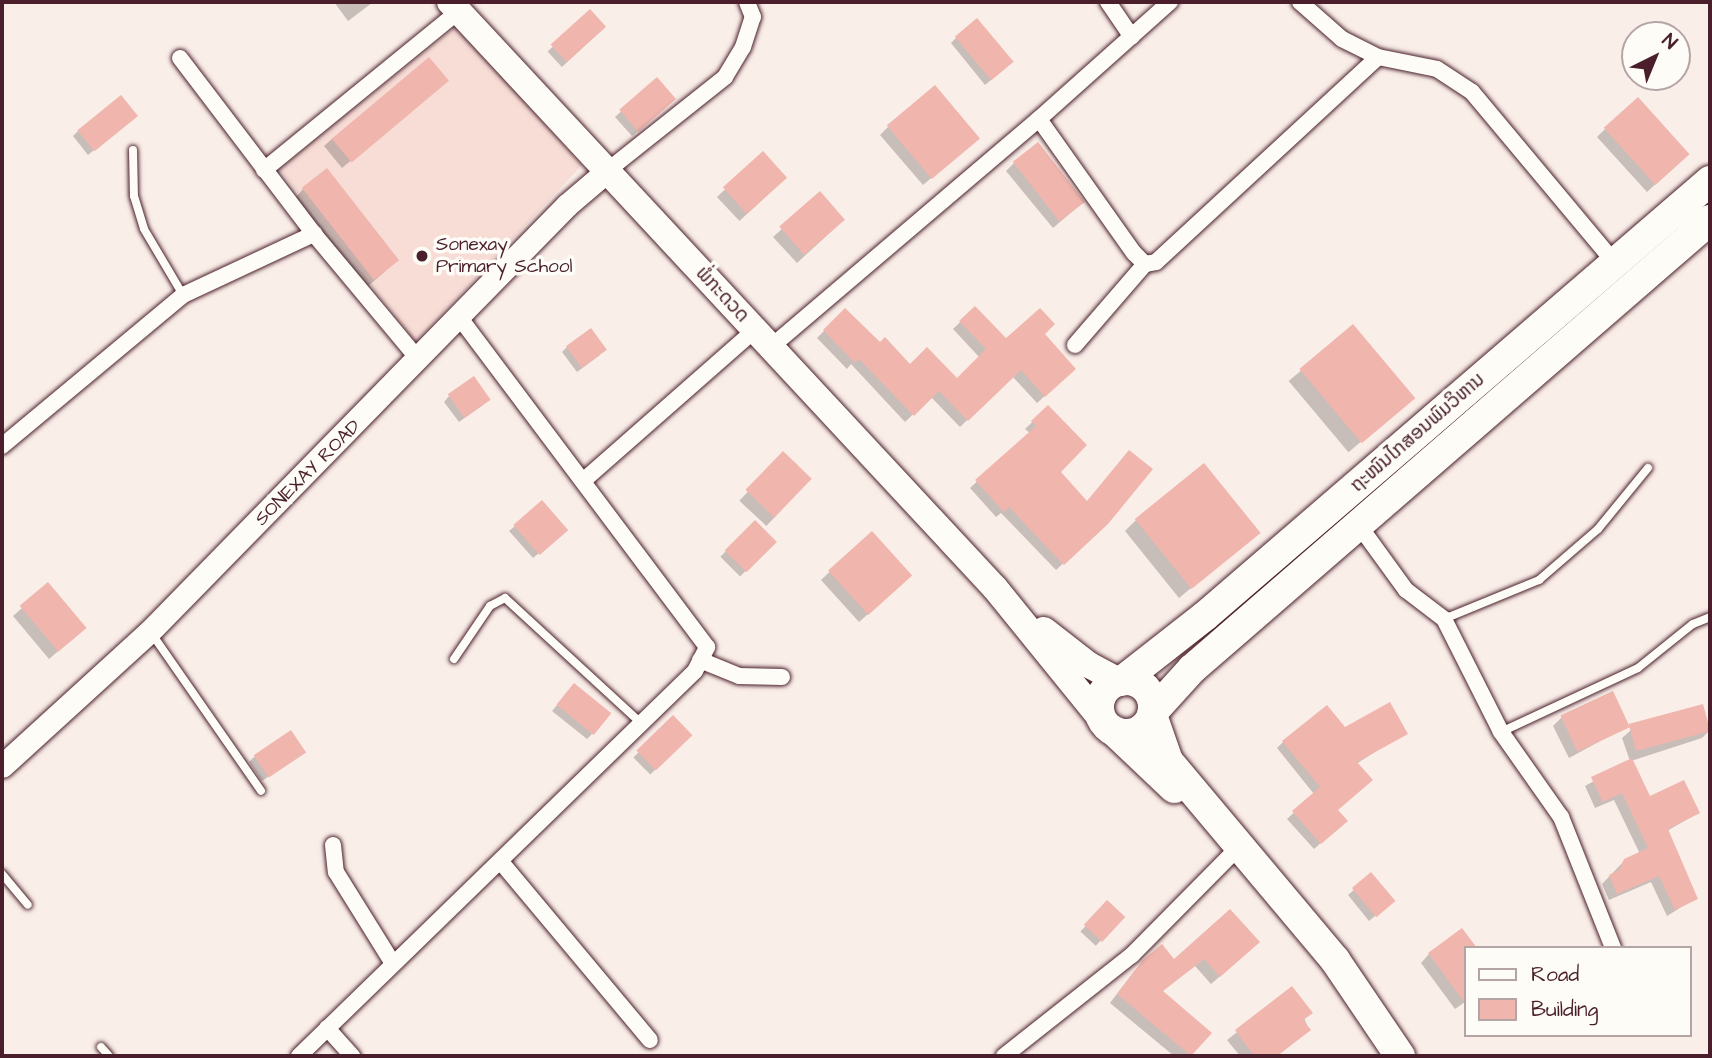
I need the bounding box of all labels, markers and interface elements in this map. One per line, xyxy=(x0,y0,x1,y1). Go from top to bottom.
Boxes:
north arrow xyxy=(1621,21,1691,91)
text: N xyxy=(1656,28,1683,56)
place label: Sonexay Primary School xyxy=(436,234,572,278)
marker: Sonexay Primary School xyxy=(414,248,430,264)
street label: ພໍ່ກະດວດ xyxy=(690,262,754,328)
street label: ຖະໜົນໄກສອນພົມວິຫານ xyxy=(1346,368,1490,498)
street label: SONEXAY ROAD xyxy=(250,415,366,531)
legend xyxy=(1464,946,1691,1037)
text: Road xyxy=(1531,960,1579,989)
text: Building xyxy=(1531,995,1598,1024)

